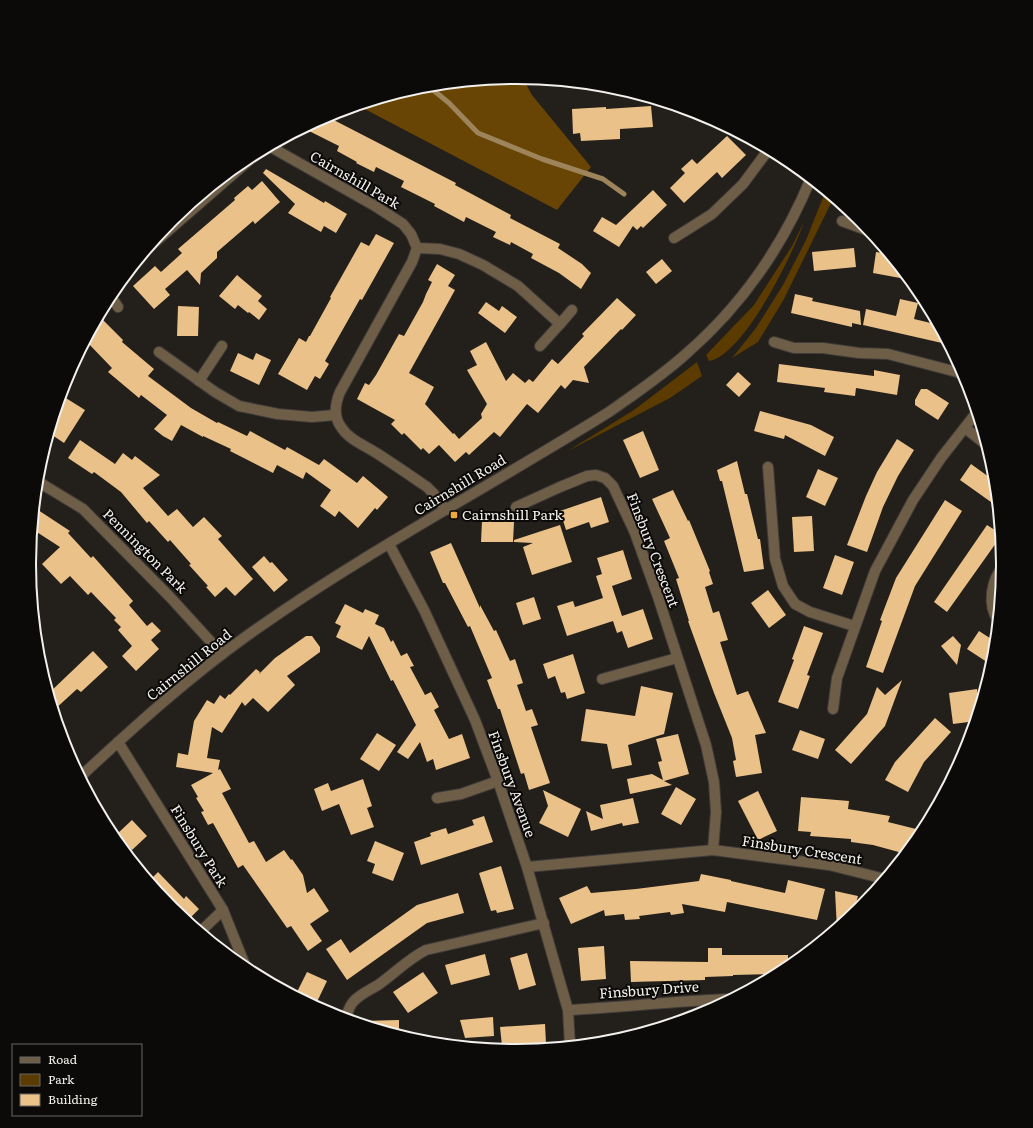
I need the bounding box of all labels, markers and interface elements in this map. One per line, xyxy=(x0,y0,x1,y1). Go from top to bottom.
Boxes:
street label: Cairnshill Park xyxy=(307,145,405,213)
street label: Cairnshill Road xyxy=(410,449,510,520)
street label: Finsbury Crescent xyxy=(623,489,685,610)
street label: Pennington Park xyxy=(99,504,193,597)
place label: Cairnshill Park xyxy=(462,504,563,524)
marker: Cairnshill Park xyxy=(449,510,459,520)
street label: Cairnshill Road xyxy=(142,623,235,705)
street label: Finsbury Avenue xyxy=(484,727,542,840)
street label: Finsbury Park xyxy=(166,800,233,891)
street label: Finsbury Crescent xyxy=(741,830,864,868)
street label: Finsbury Drive xyxy=(598,976,699,1002)
legend xyxy=(12,1044,142,1116)
text: Road xyxy=(48,1050,78,1068)
text: Park xyxy=(48,1070,75,1088)
text: Building xyxy=(48,1090,98,1108)

